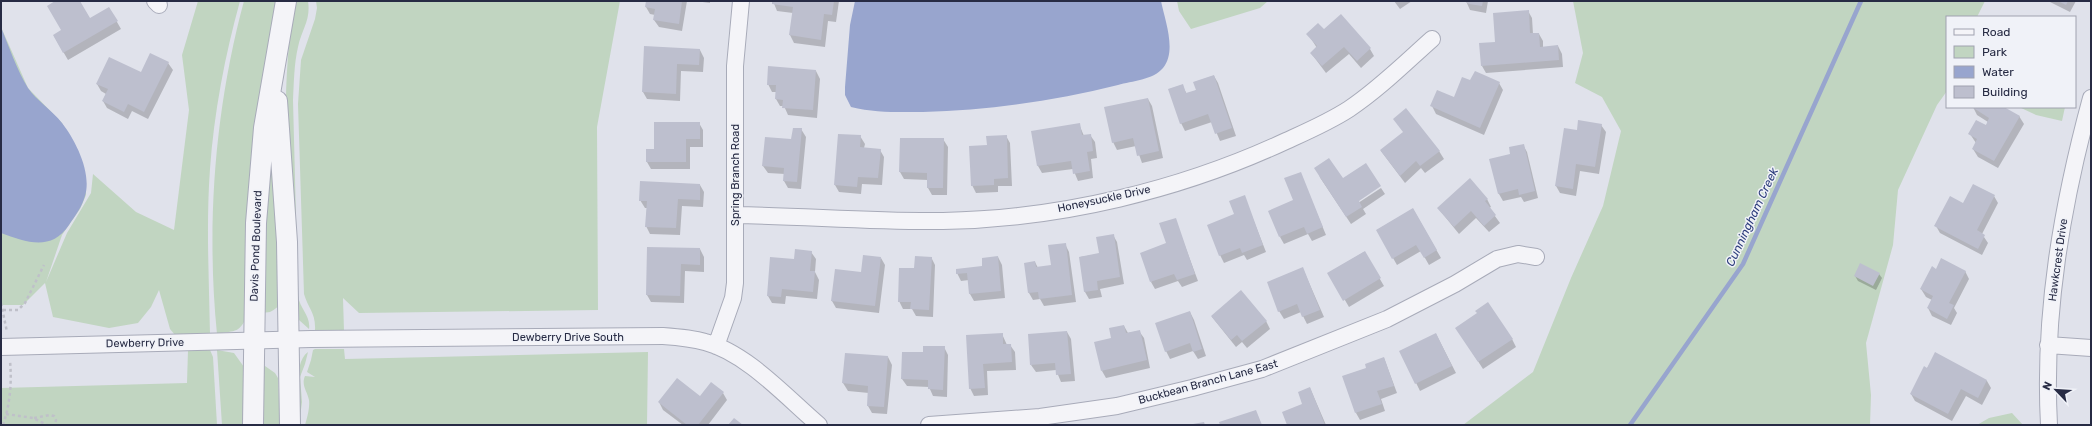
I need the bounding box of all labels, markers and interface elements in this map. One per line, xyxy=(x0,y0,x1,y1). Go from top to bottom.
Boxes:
legend xyxy=(1946,16,2076,108)
text: Road xyxy=(1982,25,2010,39)
text: Park xyxy=(1982,45,2008,59)
text: Water xyxy=(1982,65,2014,79)
text: Building xyxy=(1982,85,2028,99)
street label: Spring Branch Road xyxy=(729,124,742,226)
water label: Cunningham Creek xyxy=(1723,165,1781,269)
street label: Honeysuckle Drive xyxy=(1056,183,1152,215)
street label: Davis Pond Boulevard xyxy=(248,190,264,302)
street label: Hawkcrest Drive xyxy=(2046,218,2070,302)
street label: Dewberry Drive South xyxy=(512,331,624,344)
street label: Dewberry Drive xyxy=(106,336,184,350)
street label: Buckbean Branch Lane East xyxy=(1137,357,1280,407)
north arrow xyxy=(2036,370,2076,410)
text: N xyxy=(2040,380,2055,392)

